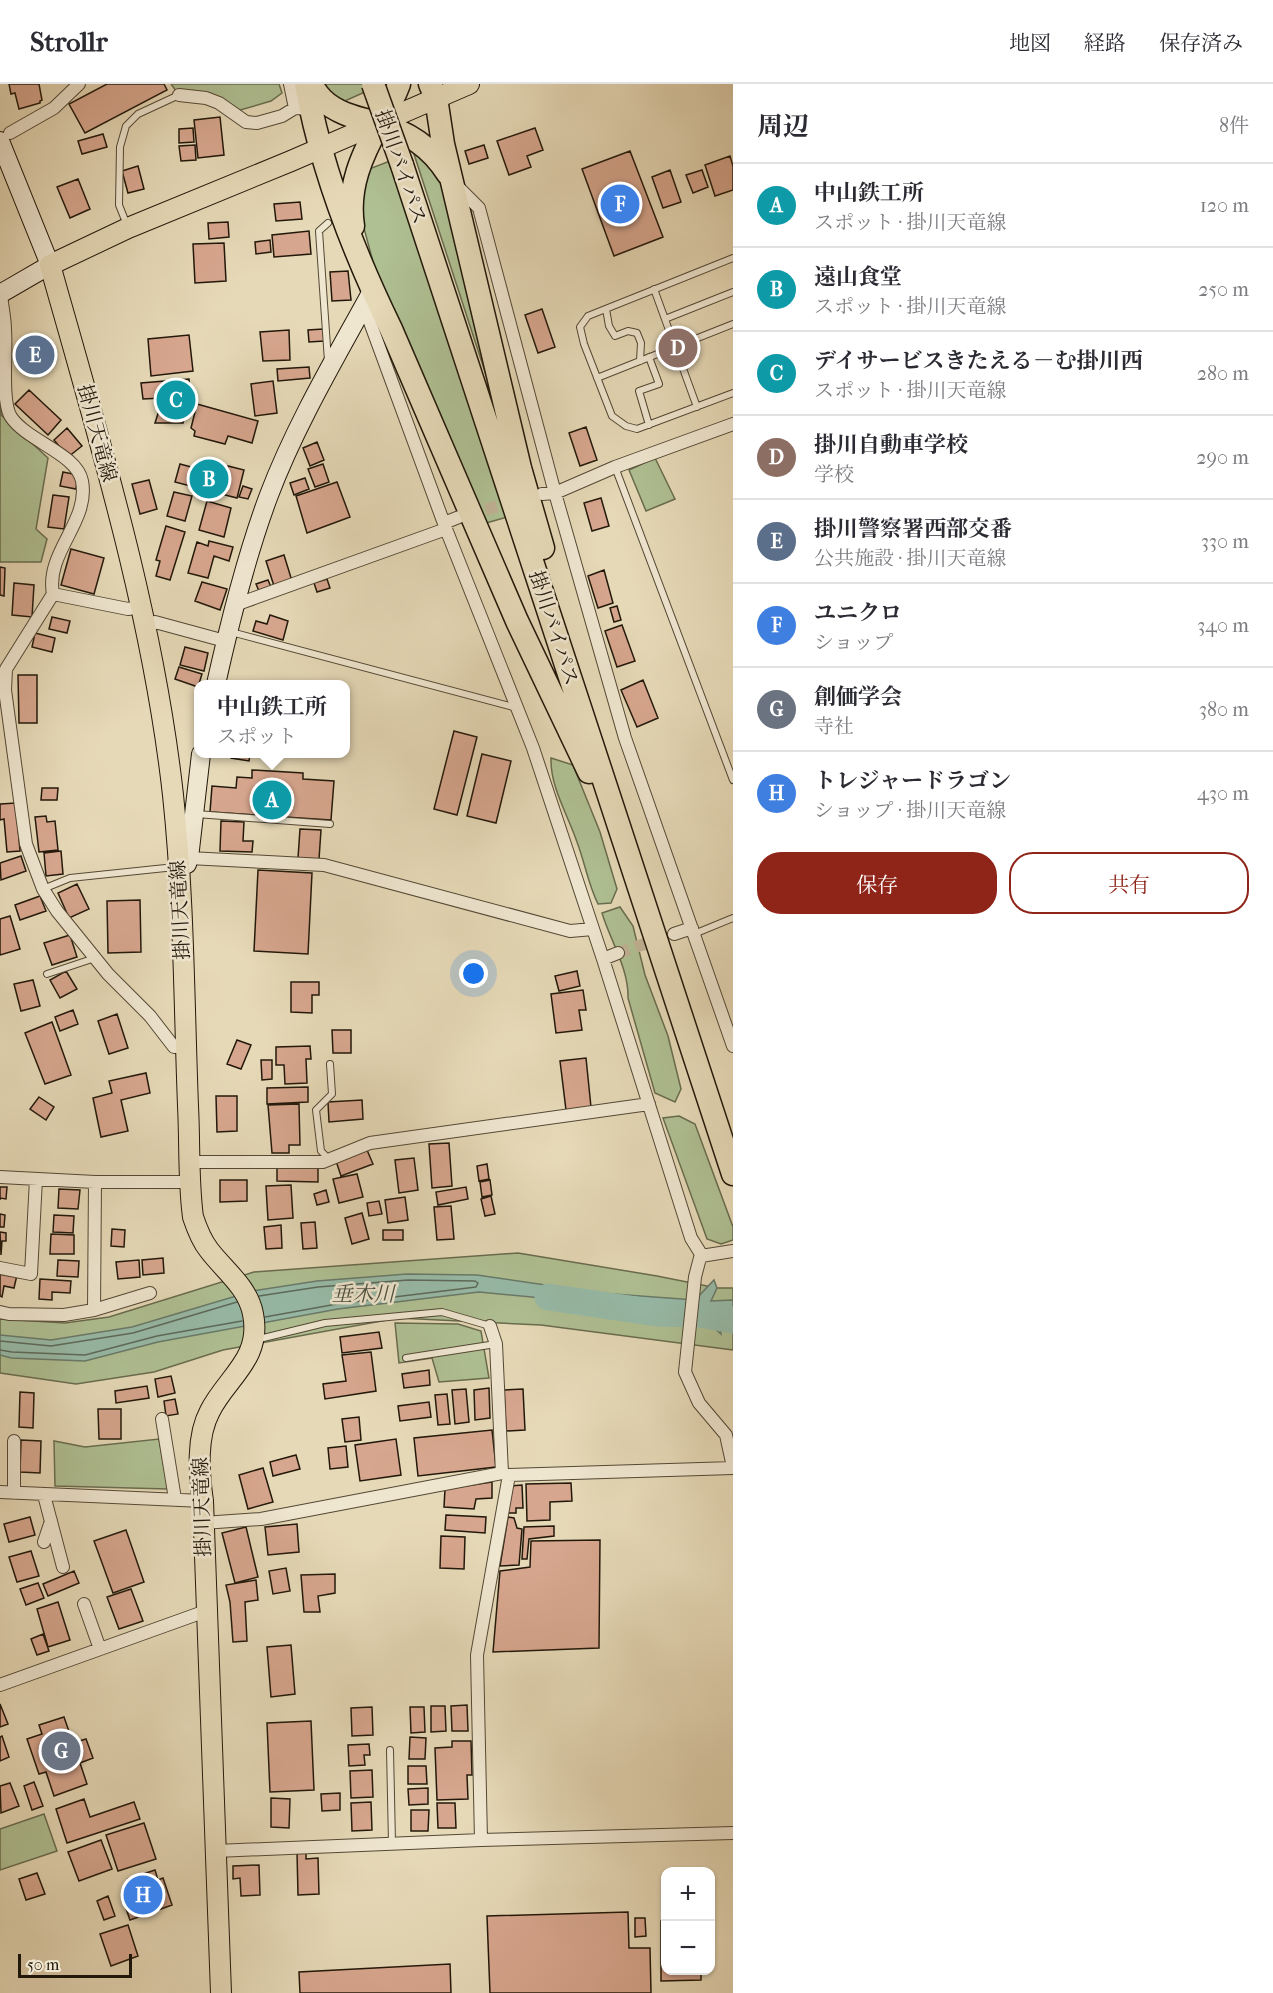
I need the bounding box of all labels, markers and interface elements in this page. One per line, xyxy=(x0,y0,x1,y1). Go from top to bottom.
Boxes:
text: Strollr xyxy=(30,25,108,58)
text: 地図 xyxy=(1009,31,1051,55)
text: 経路 xyxy=(1084,31,1126,55)
text: 保存済み xyxy=(1159,31,1243,55)
street label: 掛川バイパス xyxy=(371,107,431,227)
text: 周辺 xyxy=(757,111,809,142)
text: 8件 xyxy=(1219,114,1249,137)
text: 中山鉄工所 xyxy=(814,180,924,206)
pin: F xyxy=(600,182,640,226)
text: A xyxy=(770,194,783,217)
text: 120 m xyxy=(1200,194,1249,217)
text: スポット · 掛川天竜線 xyxy=(814,211,1007,234)
text: 遠山食堂 xyxy=(814,264,902,290)
text: B xyxy=(770,278,783,301)
text: 250 m xyxy=(1198,278,1249,301)
text: スポット · 掛川天竜線 xyxy=(814,295,1007,318)
pin: D xyxy=(658,326,698,370)
pin: E xyxy=(15,332,54,378)
text: デイサービスきたえる－む掛川西 xyxy=(814,348,1142,374)
text: C xyxy=(770,362,783,385)
text: 280 m xyxy=(1197,362,1249,385)
pin: C xyxy=(156,378,195,422)
text: スポット · 掛川天竜線 xyxy=(814,379,1007,402)
street label: 掛川天竜線 xyxy=(73,382,121,484)
text: 掛川自動車学校 xyxy=(814,432,968,458)
text: D xyxy=(769,446,784,469)
text: 290 m xyxy=(1196,446,1249,469)
pin: B xyxy=(190,456,228,502)
text: 学校 xyxy=(814,463,854,486)
text: 掛川警察署西部交番 xyxy=(814,516,1012,542)
text: E xyxy=(770,530,783,553)
text: 330 m xyxy=(1201,530,1249,553)
text: 公共施設 · 掛川天竜線 xyxy=(814,547,1007,570)
street label: 掛川バイパス xyxy=(525,568,583,688)
text: ユニクロ xyxy=(814,600,902,626)
text: F xyxy=(771,614,782,637)
text: 340 m xyxy=(1197,614,1249,637)
text: ショップ xyxy=(814,631,894,654)
popup xyxy=(194,680,350,758)
text: 創価学会 xyxy=(814,684,902,710)
text: 中山鉄工所 xyxy=(217,694,327,720)
text: G xyxy=(769,698,784,721)
text: 380 m xyxy=(1199,698,1249,721)
text: 寺社 xyxy=(814,715,854,738)
text: スポット xyxy=(217,725,297,748)
text: トレジャードラゴン xyxy=(814,768,1011,794)
pin: A xyxy=(252,778,292,822)
text: H xyxy=(769,782,784,805)
text: 430 m xyxy=(1197,782,1249,805)
text: ショップ · 掛川天竜線 xyxy=(814,799,1006,822)
button: 保存 xyxy=(757,852,997,914)
button: 共有 xyxy=(1009,852,1249,914)
street label: 掛川天竜線 xyxy=(166,859,194,961)
your location xyxy=(459,959,488,988)
water label: 垂木川 xyxy=(332,1282,396,1306)
street label: 掛川天竜線 xyxy=(189,1457,215,1557)
pin: G xyxy=(42,1728,80,1774)
map controls xyxy=(661,1867,715,1975)
button: + xyxy=(661,1867,715,1921)
pin: H xyxy=(124,1872,162,1918)
button: − xyxy=(661,1921,715,1975)
scale bar xyxy=(18,1951,132,1978)
text: 50 m xyxy=(27,1955,59,1974)

